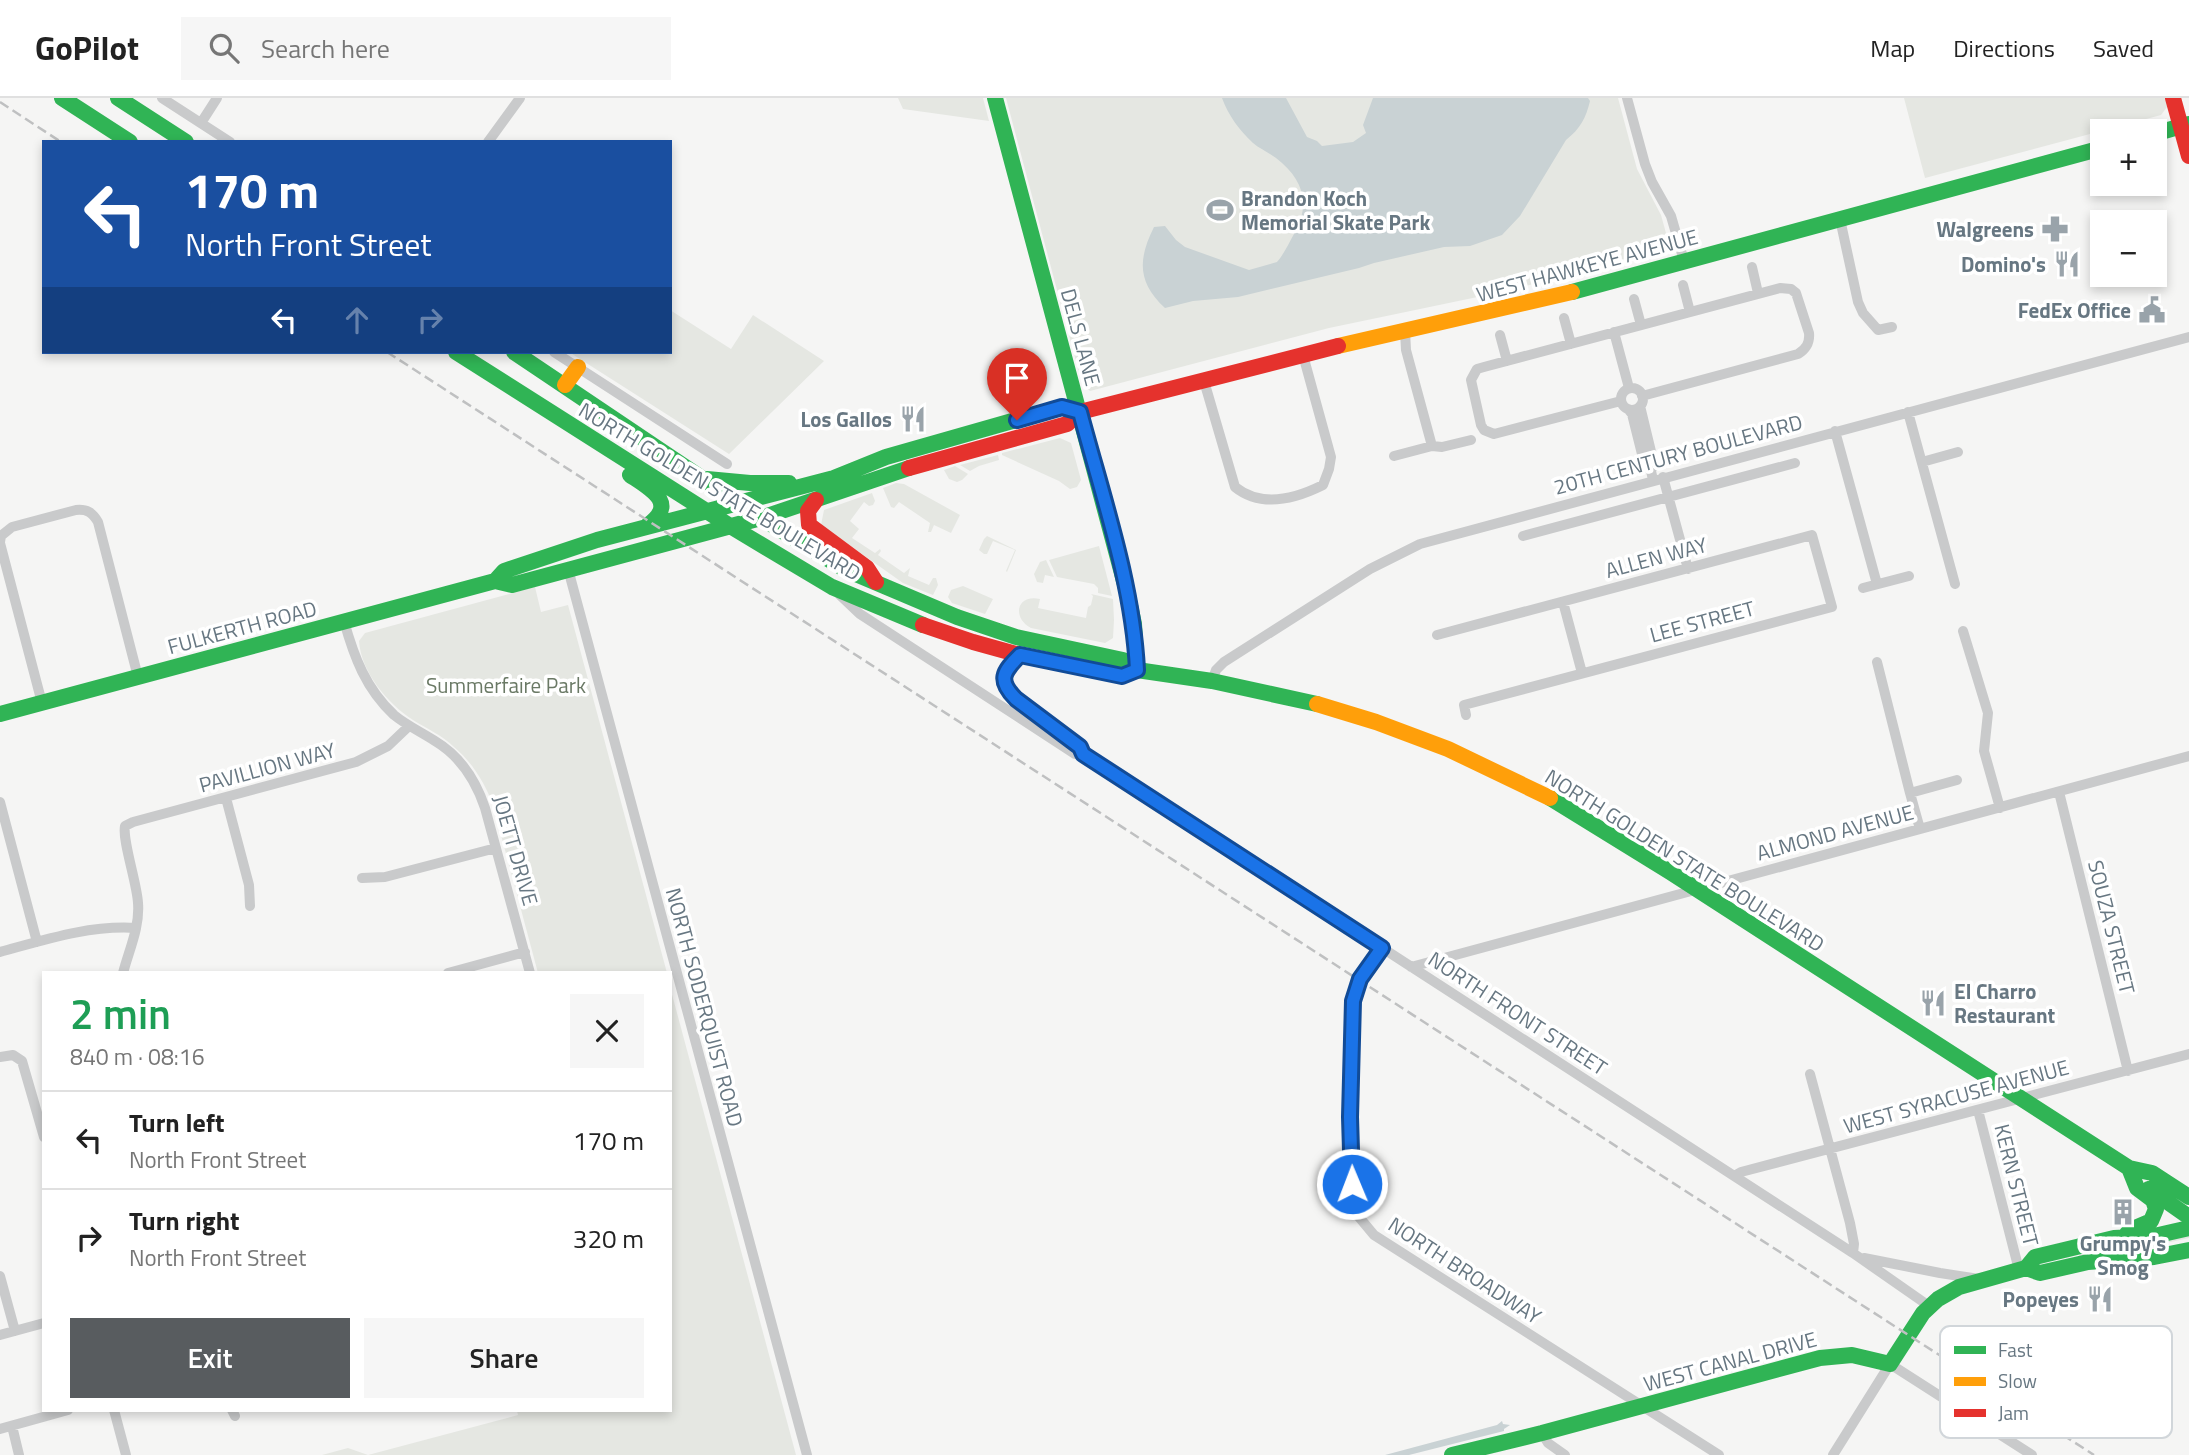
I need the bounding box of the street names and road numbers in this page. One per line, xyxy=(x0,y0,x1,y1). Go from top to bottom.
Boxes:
street label: WEST HAWKEYE AVENUE xyxy=(1473,220,1701,310)
street label: DELS LANE xyxy=(1053,285,1109,389)
street label: NORTH GOLDEN STATE BOULEVARD xyxy=(573,394,867,588)
street label: 20TH CENTURY BOULEVARD xyxy=(1550,405,1806,503)
street label: ALLEN WAY xyxy=(1602,528,1711,586)
street label: FULKERTH ROAD xyxy=(164,592,320,662)
street label: LEE STREET xyxy=(1646,592,1758,650)
street label: PAVILLION WAY xyxy=(195,733,339,801)
street label: NORTH GOLDEN STATE BOULEVARD xyxy=(1539,760,1831,960)
street label: JOETT DRIVE xyxy=(485,791,547,909)
street label: ALMOND AVENUE xyxy=(1753,796,1917,868)
street label: SOUZA STREET xyxy=(2080,857,2144,997)
street label: NORTH SODERQUIST ROAD xyxy=(658,884,752,1130)
street label: NORTH FRONT STREET xyxy=(1422,943,1614,1083)
street label: WEST SYRACUSE AVENUE xyxy=(1840,1050,2072,1142)
street label: KERN STREET xyxy=(1986,1121,2048,1249)
street label: NORTH BROADWAY xyxy=(1382,1208,1549,1332)
street label: WEST CANAL DRIVE xyxy=(1640,1323,1820,1399)

